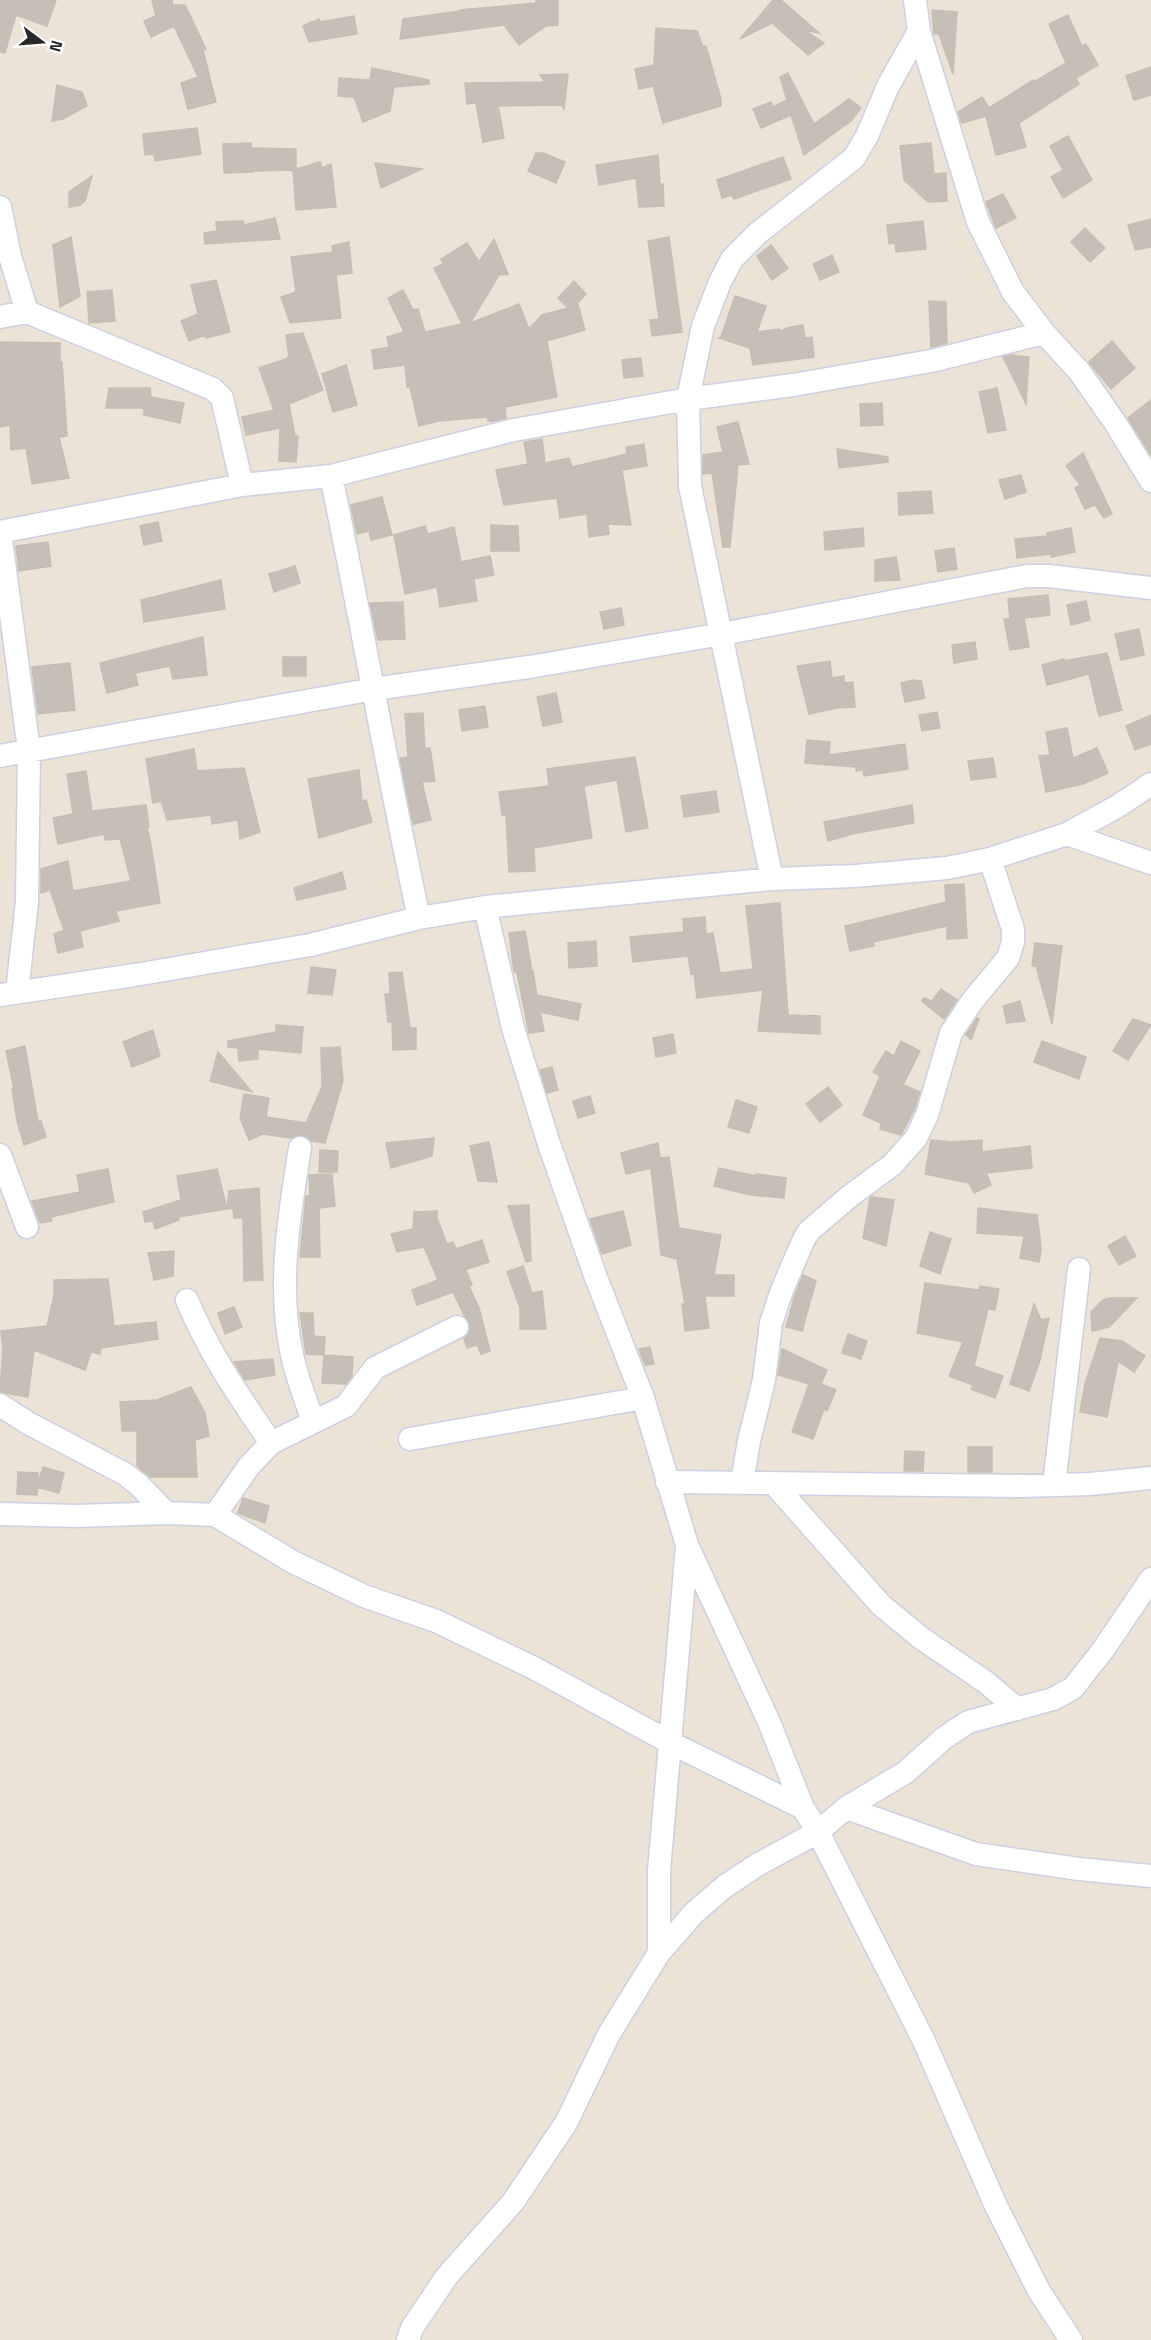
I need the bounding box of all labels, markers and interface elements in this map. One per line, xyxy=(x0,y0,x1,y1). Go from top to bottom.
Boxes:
north arrow xyxy=(12,12,72,72)
text: N xyxy=(43,37,69,55)

